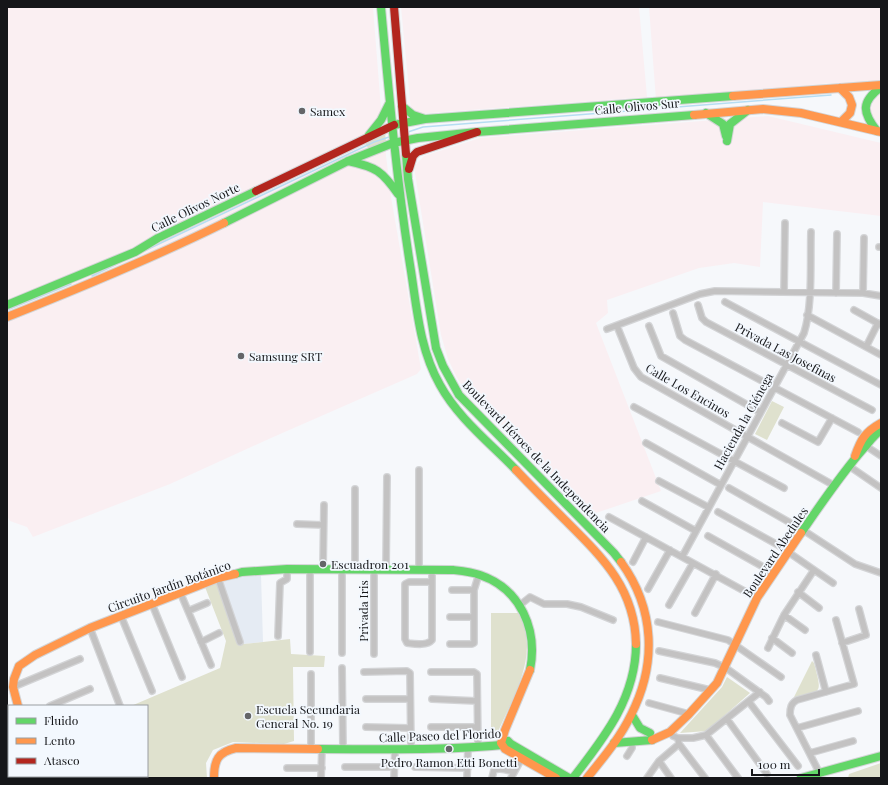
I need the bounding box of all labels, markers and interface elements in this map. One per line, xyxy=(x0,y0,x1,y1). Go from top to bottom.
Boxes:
street label: Calle Olivos Sur xyxy=(594,94,681,118)
place label: Samex xyxy=(310,103,346,119)
marker: Samex xyxy=(297,106,307,116)
street label: Calle Olivos Norte xyxy=(148,179,242,235)
street label: Privada Las Josefinas xyxy=(733,319,839,385)
place label: Samsung SRT xyxy=(249,348,323,364)
marker: Samsung SRT xyxy=(236,351,246,361)
street label: Calle Los Encinos xyxy=(643,359,733,421)
street label: Hacienda la Ciénega xyxy=(710,370,776,472)
street label: Boulevard Héroes de la Independencia xyxy=(460,376,614,536)
street label: Boulevard Abedules xyxy=(739,504,811,600)
street label: Circuito Jardín Botánico xyxy=(105,556,233,616)
place label: Escuadron 201 xyxy=(331,556,409,572)
marker: Escuadron 201 xyxy=(318,559,328,569)
street label: Privada Iris xyxy=(355,580,371,642)
place label: Escuela Secundaria General No. 19 xyxy=(256,701,360,731)
legend xyxy=(8,705,148,777)
marker: Escuela Secundaria General No. 19 xyxy=(243,711,253,721)
text: Fluido xyxy=(44,712,79,728)
street label: Calle Paseo del Florido xyxy=(379,725,502,745)
text: Lento xyxy=(44,732,76,748)
marker: Pedro Ramon Etti Bonetti xyxy=(444,744,454,754)
scale bar xyxy=(752,751,819,777)
text: Atasco xyxy=(43,752,80,768)
place label: Pedro Ramon Etti Bonetti xyxy=(381,754,518,770)
text: 100 m xyxy=(758,756,791,772)

